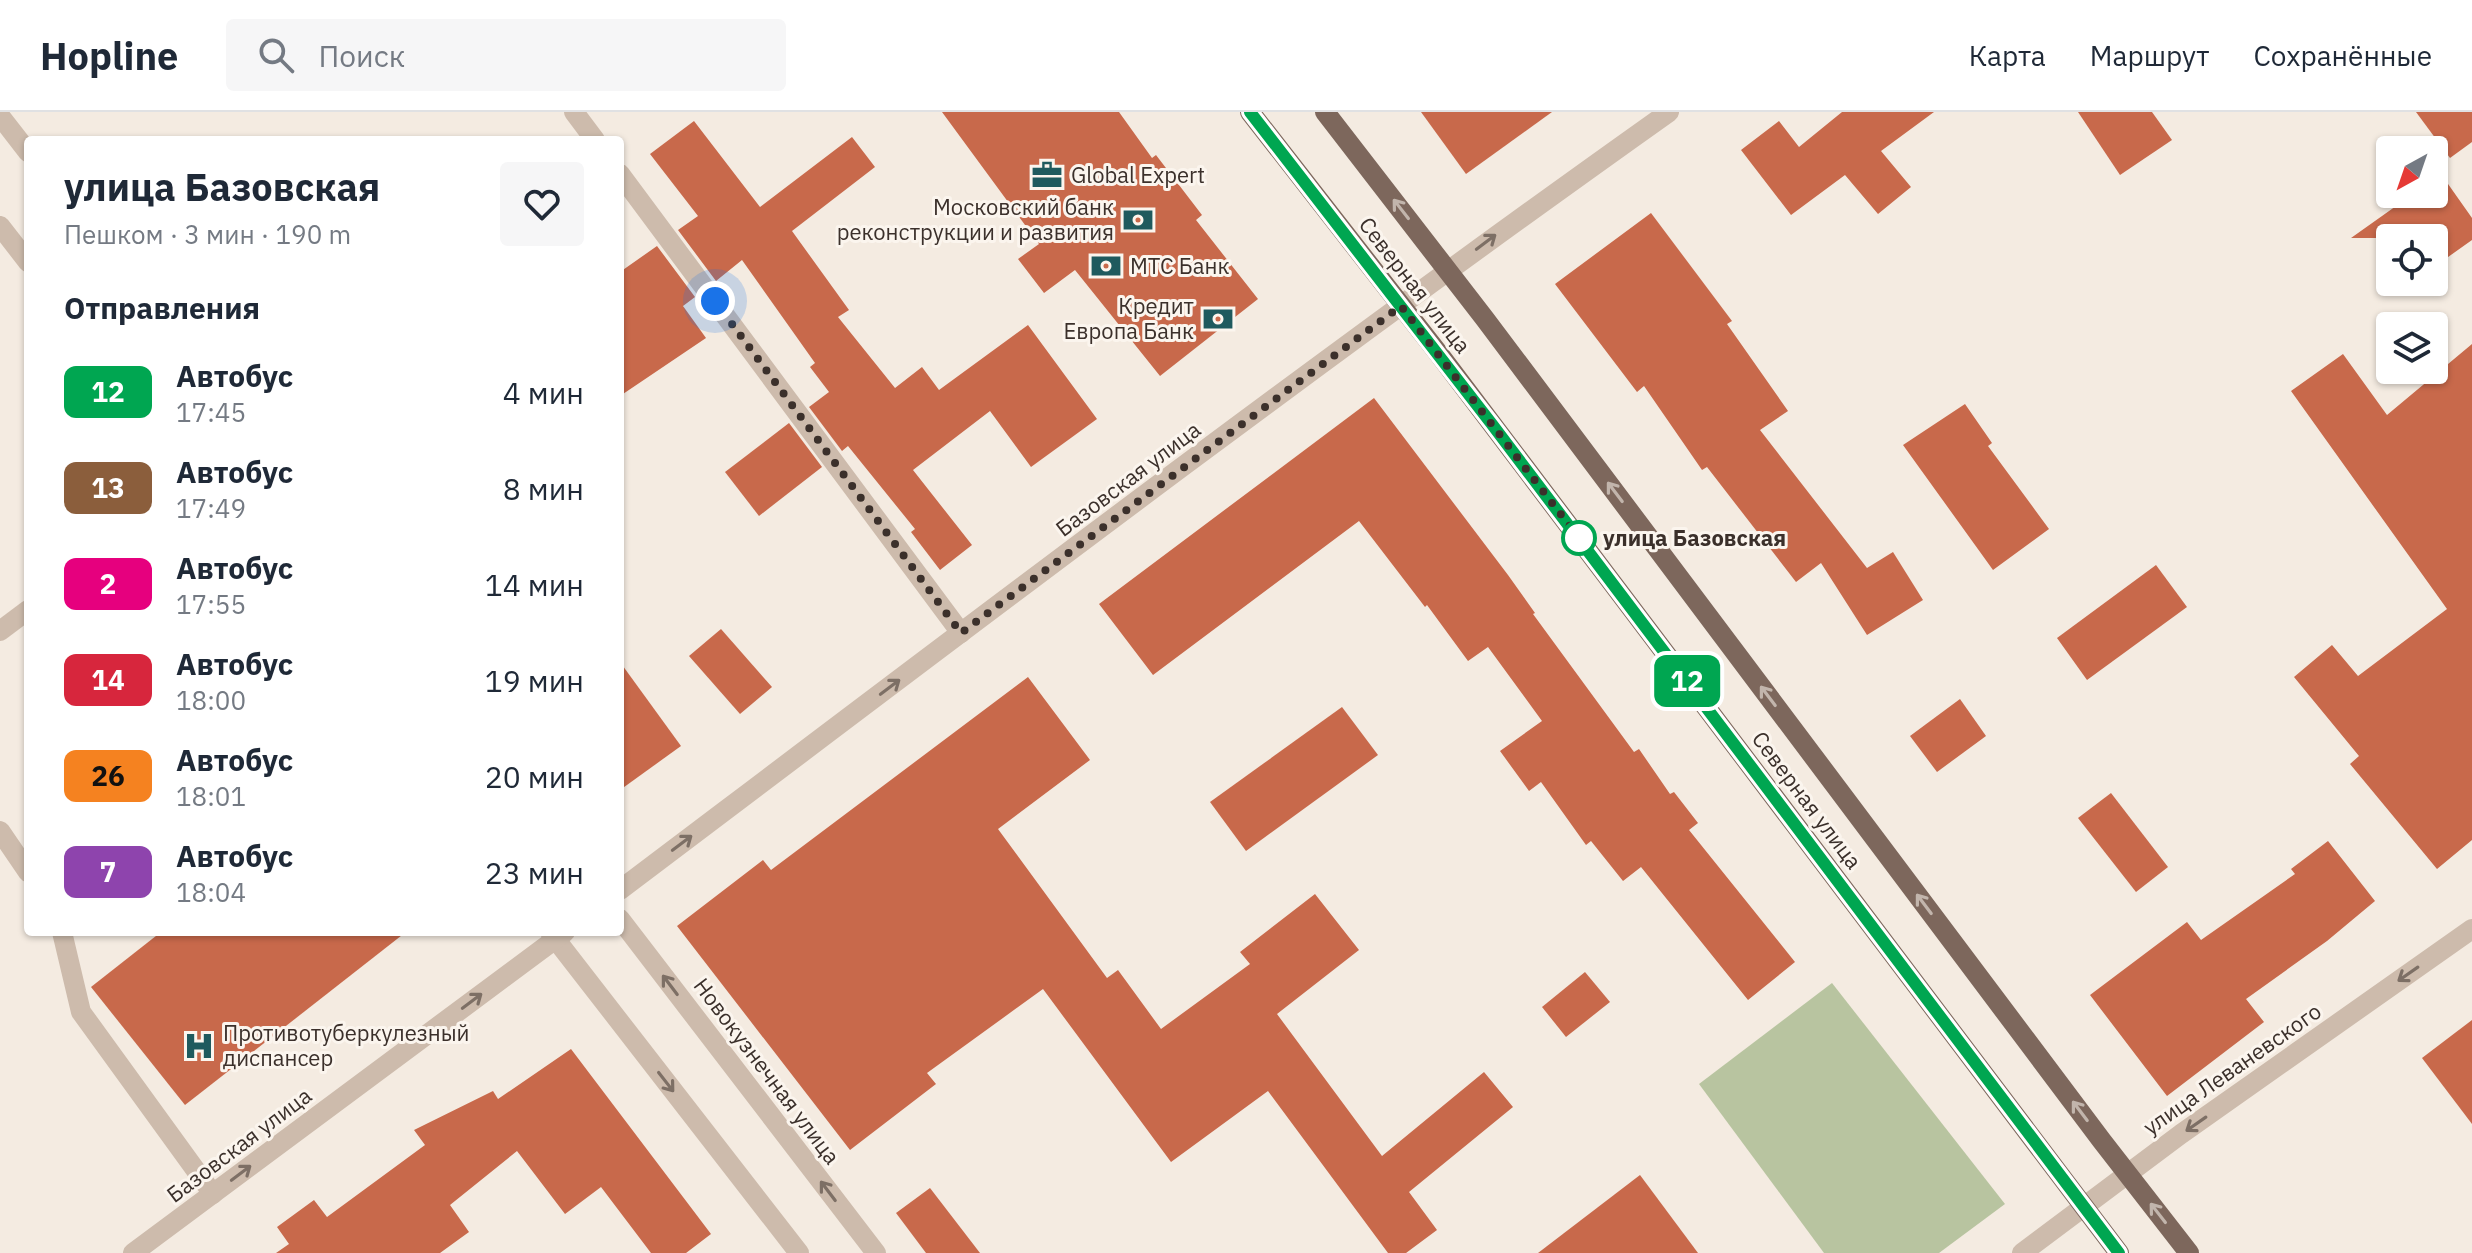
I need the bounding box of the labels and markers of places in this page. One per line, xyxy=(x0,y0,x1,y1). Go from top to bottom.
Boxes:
office icon: Global Expert xyxy=(1030,158,1064,192)
place label: Global Expert xyxy=(1071,160,1205,189)
place label: Московский банк реконструкции и развития xyxy=(837,192,1114,246)
bank icon: Московский банк реконструкции и развития xyxy=(1121,203,1155,237)
bank icon: МТС Банк xyxy=(1089,249,1123,283)
place label: МТС Банк xyxy=(1130,251,1230,280)
place label: Кредит Европа Банк xyxy=(1063,291,1194,345)
bank icon: Кредит Европа Банк xyxy=(1201,302,1235,336)
marker: улица Базовская xyxy=(1562,521,1596,555)
place label: улица Базовская xyxy=(1603,523,1786,552)
place label: Противотуберкулезный диспансер xyxy=(223,1018,470,1072)
hospital icon: Противотуберкулезный диспансер xyxy=(182,1029,216,1063)

